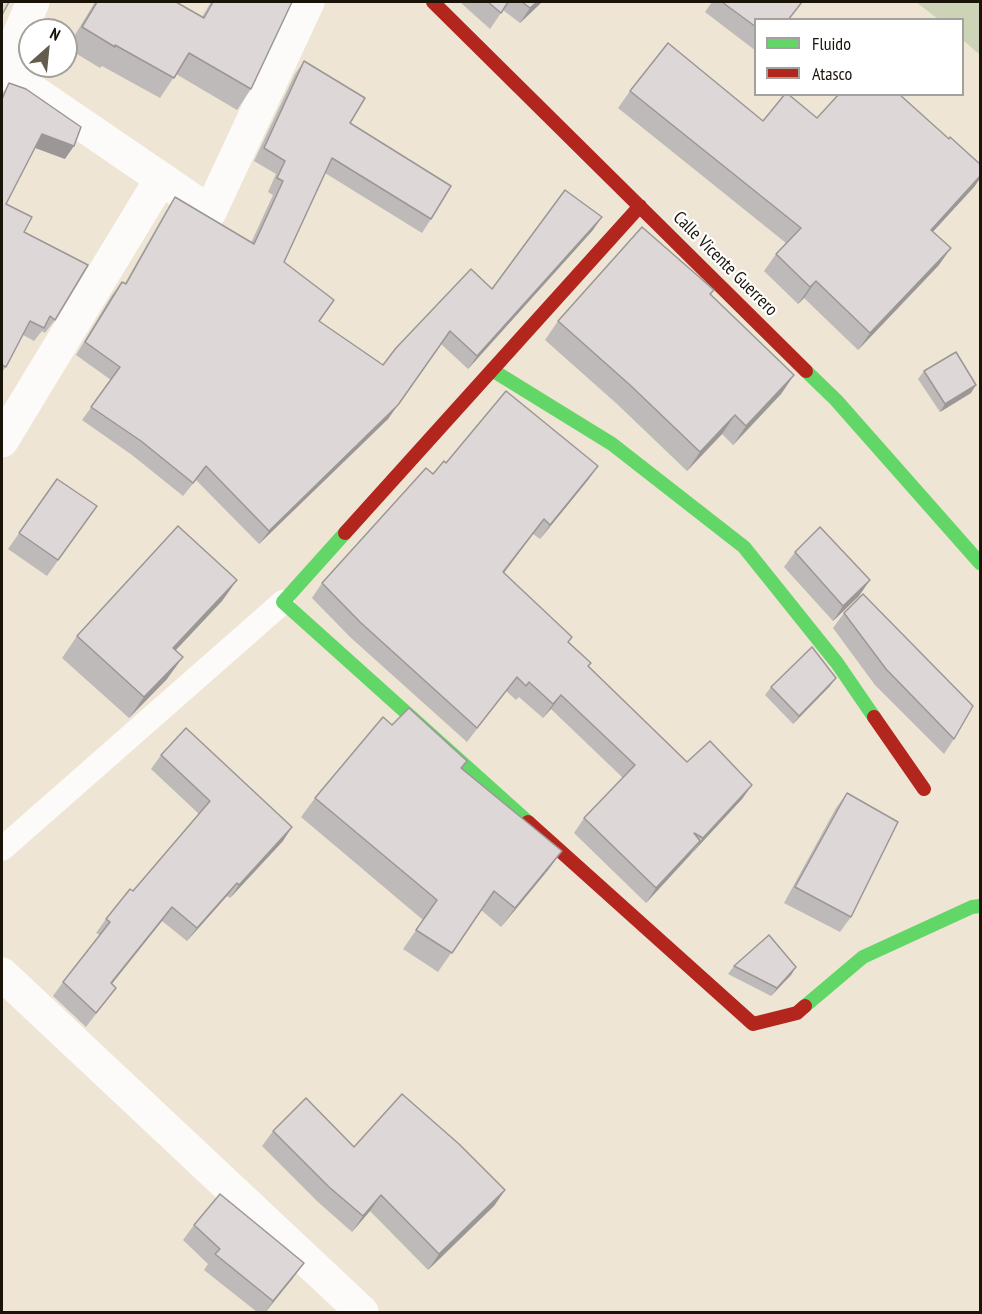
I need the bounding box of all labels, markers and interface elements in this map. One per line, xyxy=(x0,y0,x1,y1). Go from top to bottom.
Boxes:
north arrow xyxy=(18,18,78,78)
legend xyxy=(754,18,964,96)
text: N xyxy=(47,23,64,45)
text: Fluido xyxy=(812,32,851,55)
text: Atasco xyxy=(812,62,852,85)
street label: Calle Vicente Guerrero xyxy=(668,207,782,321)

